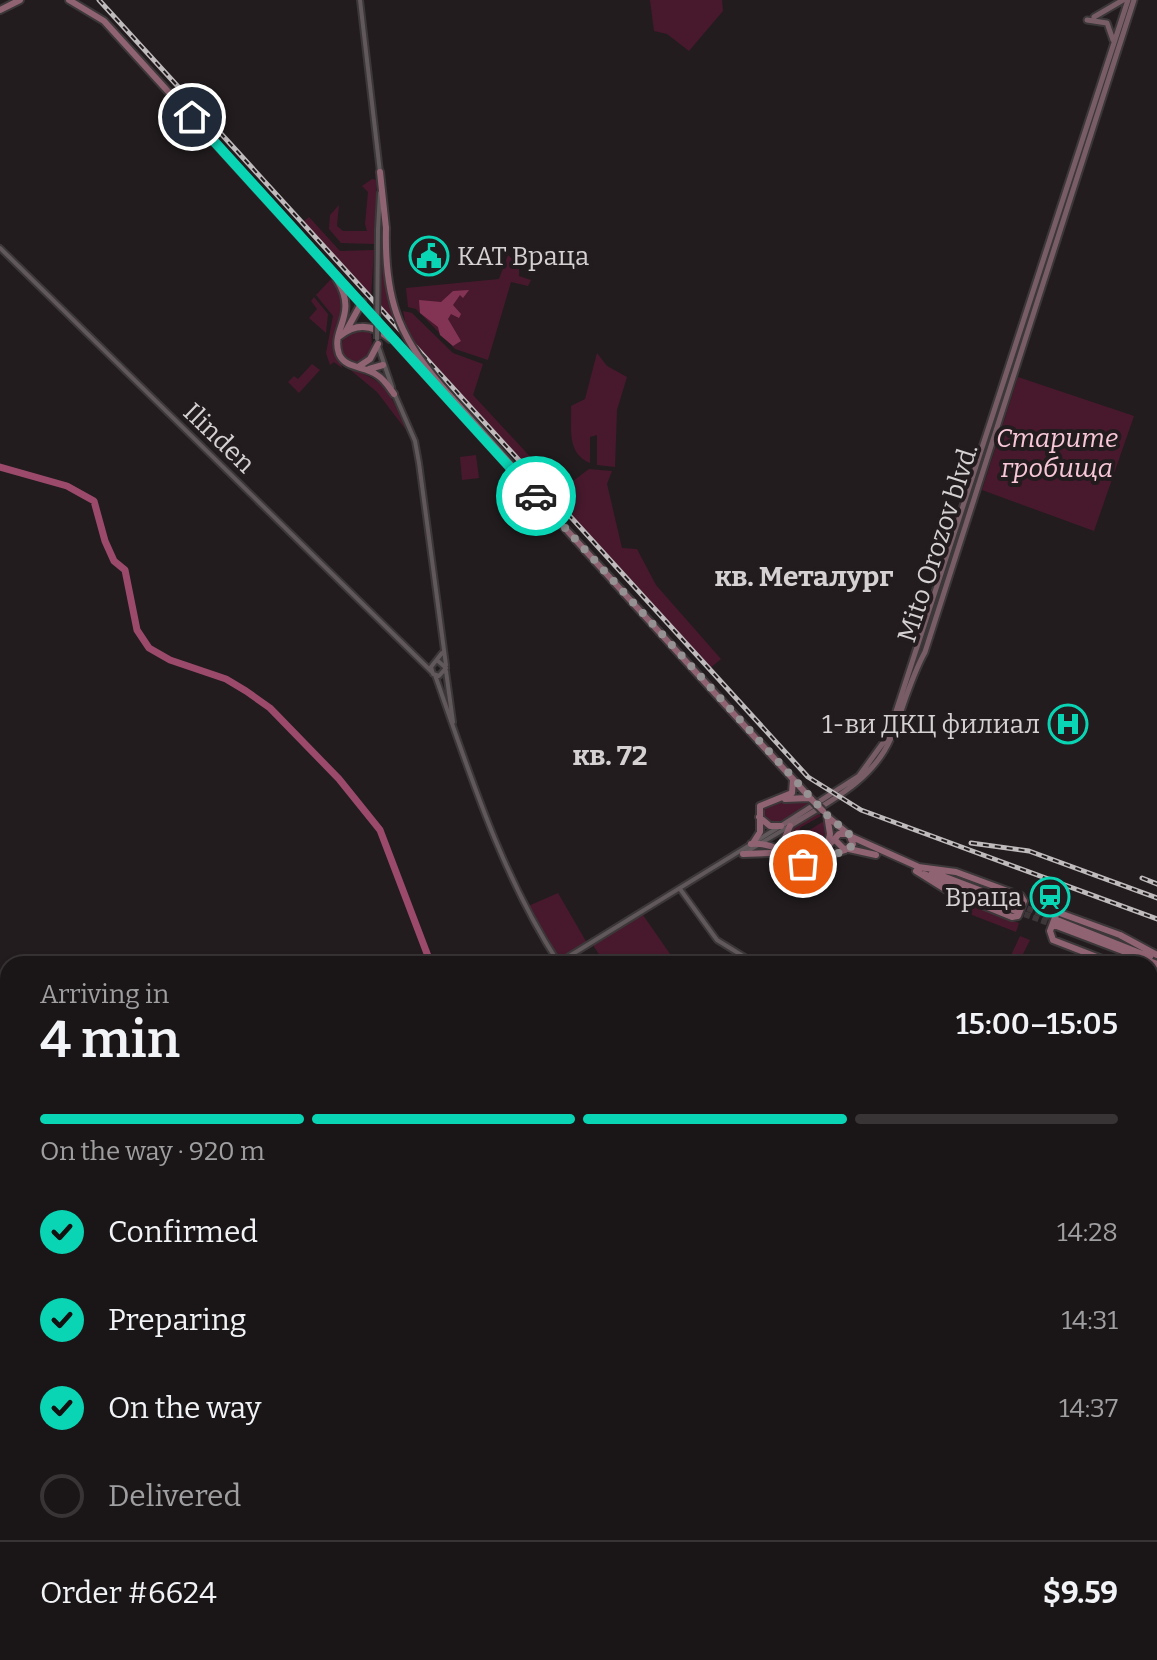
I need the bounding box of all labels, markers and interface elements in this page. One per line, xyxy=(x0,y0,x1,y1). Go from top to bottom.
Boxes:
pin xyxy=(158,83,226,151)
icon: home xyxy=(170,95,214,139)
public building icon: КАТ Враца xyxy=(408,235,450,277)
place label: КАТ Враца xyxy=(457,241,589,272)
street label: Ilinden xyxy=(177,397,261,480)
park label: Старите гробища xyxy=(996,423,1118,484)
street label: Mito Orozov blvd. xyxy=(891,440,985,646)
courier xyxy=(496,456,576,536)
icon: car xyxy=(514,474,558,518)
district label: кв. Металург xyxy=(715,560,893,593)
hospital icon: 1-ви ДКЦ филиал xyxy=(1047,703,1089,745)
place label: 1-ви ДКЦ филиал xyxy=(822,709,1040,740)
district label: кв. 72 xyxy=(573,739,647,772)
pin xyxy=(769,830,837,898)
icon: bag xyxy=(781,842,825,886)
station icon: Враца xyxy=(1029,876,1071,918)
place label: Враца xyxy=(945,882,1022,913)
text: Arriving in xyxy=(40,979,169,1010)
text: 15:00–15:05 xyxy=(956,1006,1118,1042)
text: 4 min xyxy=(40,1008,180,1071)
text: On the way · 920 m xyxy=(40,1136,265,1167)
icon: check xyxy=(40,1210,84,1254)
text: Confirmed xyxy=(108,1214,258,1250)
text: 14:28 xyxy=(1057,1217,1118,1248)
icon: check xyxy=(40,1298,84,1342)
text: Preparing xyxy=(108,1302,246,1338)
text: 14:31 xyxy=(1061,1305,1118,1336)
icon: check xyxy=(40,1386,84,1430)
text: On the way xyxy=(108,1390,261,1426)
text: 14:37 xyxy=(1059,1393,1118,1424)
text: Delivered xyxy=(108,1478,241,1514)
text: Order #6624 xyxy=(40,1575,217,1611)
text: $9.59 xyxy=(1043,1575,1118,1611)

